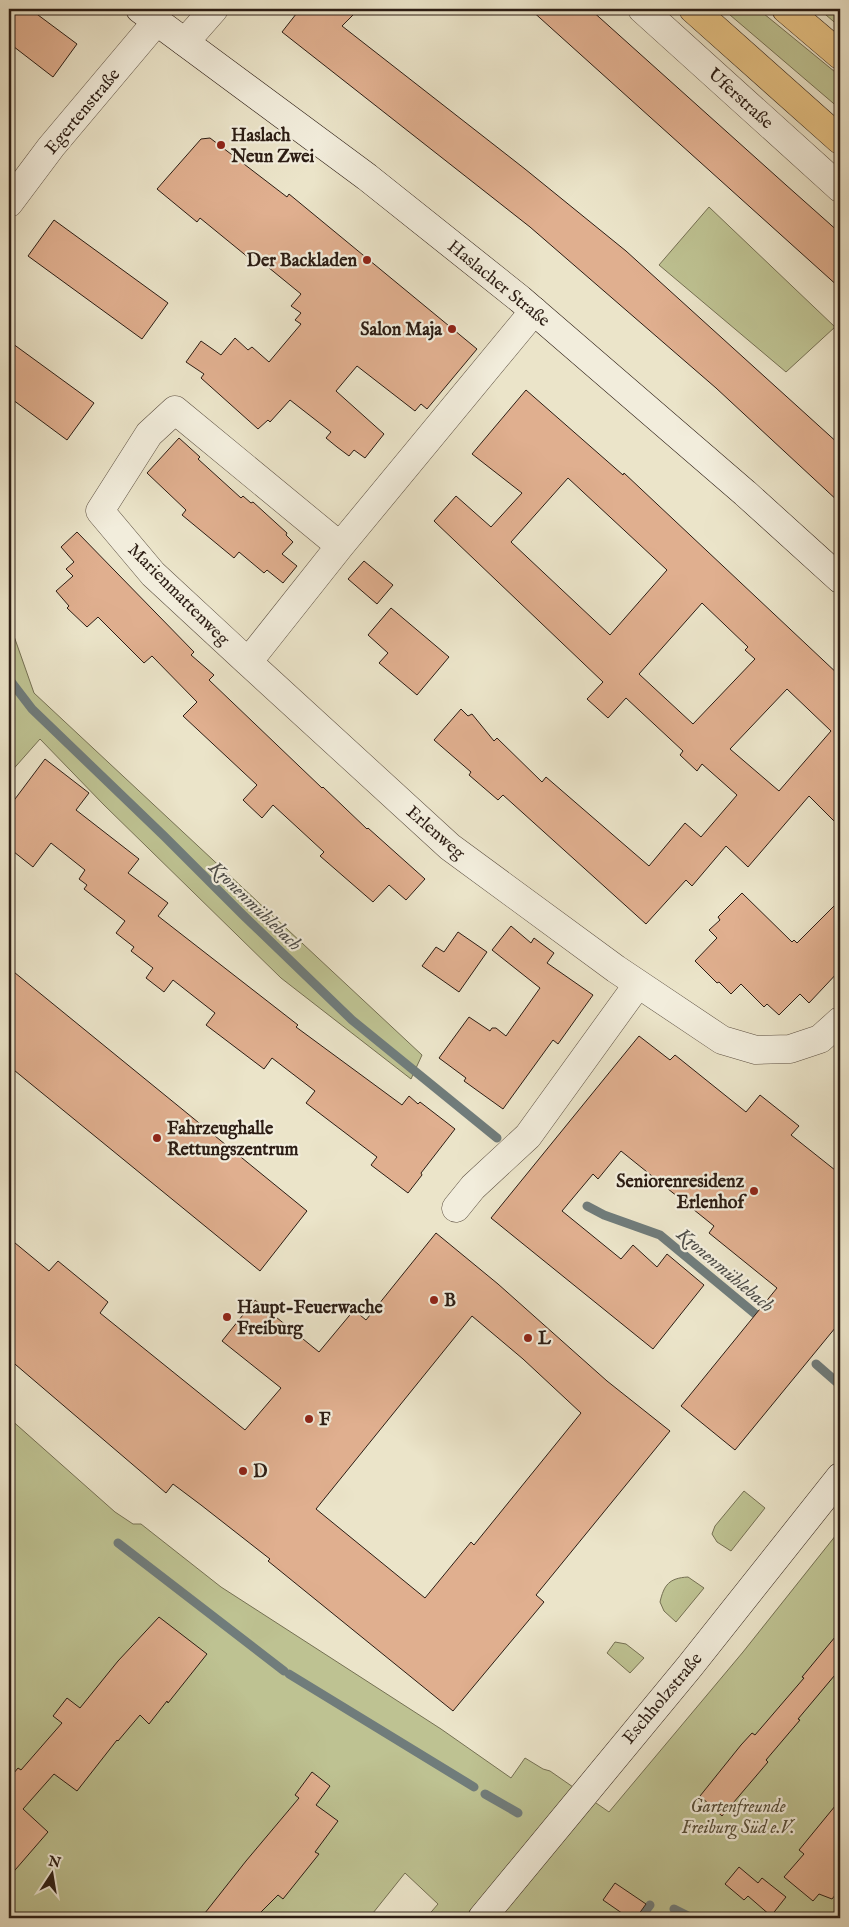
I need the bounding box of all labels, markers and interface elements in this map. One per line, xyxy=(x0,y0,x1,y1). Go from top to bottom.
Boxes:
street label: Egertenstraße xyxy=(40,64,126,160)
street label: Uferstraße xyxy=(702,64,778,135)
place label: Haslach Neun Zwei xyxy=(230,125,315,169)
marker: Haslach Neun Zwei xyxy=(215,139,227,151)
street label: Haslacher Straße xyxy=(442,236,554,333)
place label: Der Backladen xyxy=(247,250,357,273)
marker: Der Backladen xyxy=(361,254,373,266)
place label: Salon Maja xyxy=(360,319,443,342)
marker: Salon Maja xyxy=(446,323,458,335)
street label: Marienmattenweg xyxy=(122,539,234,651)
street label: Erlenweg xyxy=(401,801,470,865)
water label: Kronenmühlebach xyxy=(203,856,306,957)
place label: Fahrzeughalle Rettungszentrum xyxy=(167,1118,298,1162)
marker: Fahrzeughalle Rettungszentrum xyxy=(151,1132,163,1144)
place label: Seniorenresidenz Erlenhof xyxy=(616,1171,747,1215)
marker: Seniorenresidenz Erlenhof xyxy=(748,1185,760,1197)
water label: Kronenmühlebach xyxy=(670,1222,778,1318)
place label: B xyxy=(444,1290,456,1313)
marker: B xyxy=(428,1294,440,1306)
place label: Haupt-Feuerwache Freiburg xyxy=(237,1297,383,1341)
marker: Haupt-Feuerwache Freiburg xyxy=(221,1311,233,1323)
place label: L xyxy=(538,1328,552,1351)
marker: L xyxy=(522,1332,534,1344)
place label: F xyxy=(319,1409,331,1432)
marker: F xyxy=(303,1413,315,1425)
place label: D xyxy=(253,1461,268,1484)
marker: D xyxy=(237,1465,249,1477)
street label: Eschholzstraße xyxy=(618,1648,708,1750)
park label: Gartenfreunde Freiburg Süd e.V. xyxy=(682,1796,795,1840)
north arrow xyxy=(28,1850,78,1900)
text: N xyxy=(46,1852,62,1872)

